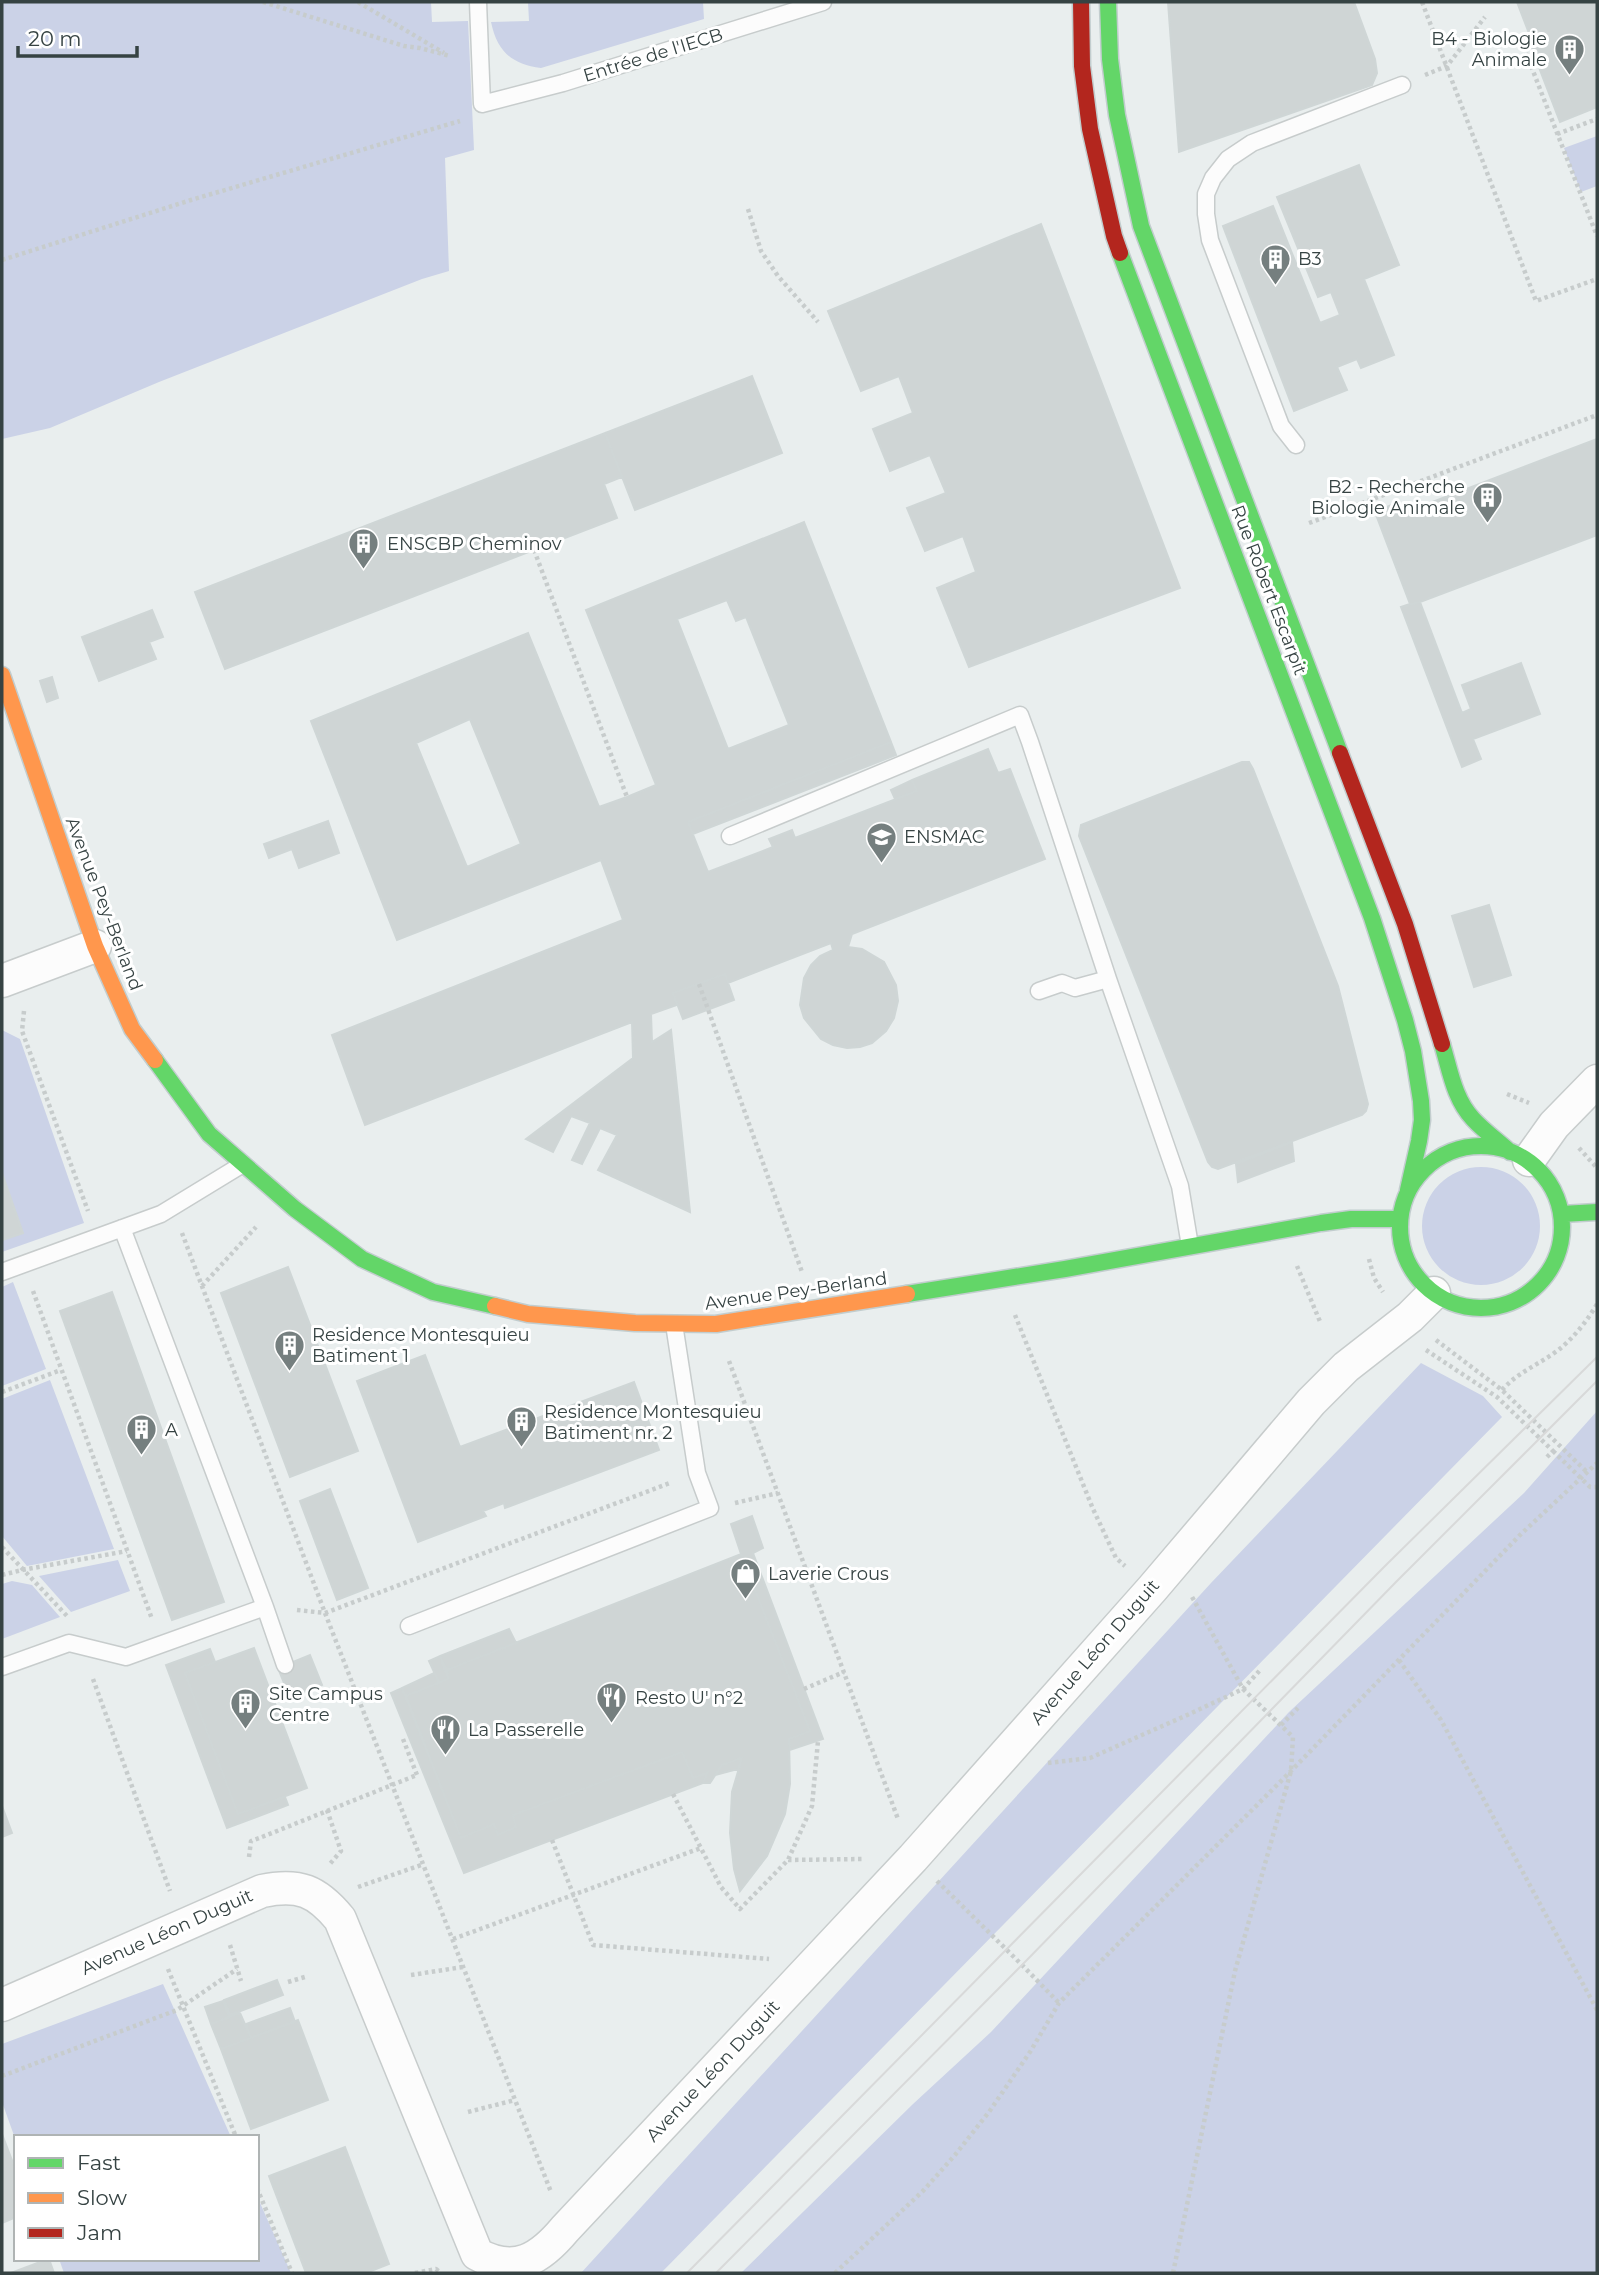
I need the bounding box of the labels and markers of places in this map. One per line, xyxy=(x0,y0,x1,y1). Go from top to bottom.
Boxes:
place label: B4 - Biologie Animale xyxy=(1431,28,1547,71)
building icon: B4 - Biologie Animale xyxy=(1553,32,1587,76)
building icon: B3 xyxy=(1258,242,1292,286)
place label: B3 xyxy=(1298,248,1322,270)
place label: B2 - Recherche Biologie Animale xyxy=(1311,476,1465,519)
building icon: B2 - Recherche Biologie Animale xyxy=(1471,480,1505,524)
building icon: ENSCBP Cheminov xyxy=(347,527,381,571)
place label: ENSCBP Cheminov xyxy=(387,533,562,555)
school or university icon: ENSMAC xyxy=(864,820,898,864)
place label: ENSMAC xyxy=(904,826,985,848)
place label: Residence Montesquieu Batiment 1 xyxy=(312,1324,530,1367)
building icon: Residence Montesquieu Batiment 1 xyxy=(272,1328,306,1372)
place label: Residence Montesquieu Batiment nr. 2 xyxy=(544,1401,762,1444)
building icon: Residence Montesquieu Batiment nr. 2 xyxy=(504,1405,538,1449)
building icon: A xyxy=(125,1413,159,1457)
place label: A xyxy=(165,1419,178,1441)
shop icon: Laverie Crous xyxy=(728,1557,762,1601)
place label: Laverie Crous xyxy=(768,1563,889,1585)
restaurant icon: Resto U' n°2 xyxy=(595,1681,629,1725)
place label: Site Campus Centre xyxy=(269,1683,383,1726)
building icon: Site Campus Centre xyxy=(229,1687,263,1731)
place label: Resto U' n°2 xyxy=(635,1687,743,1709)
restaurant icon: La Passerelle xyxy=(428,1713,462,1757)
place label: La Passerelle xyxy=(468,1719,584,1741)

